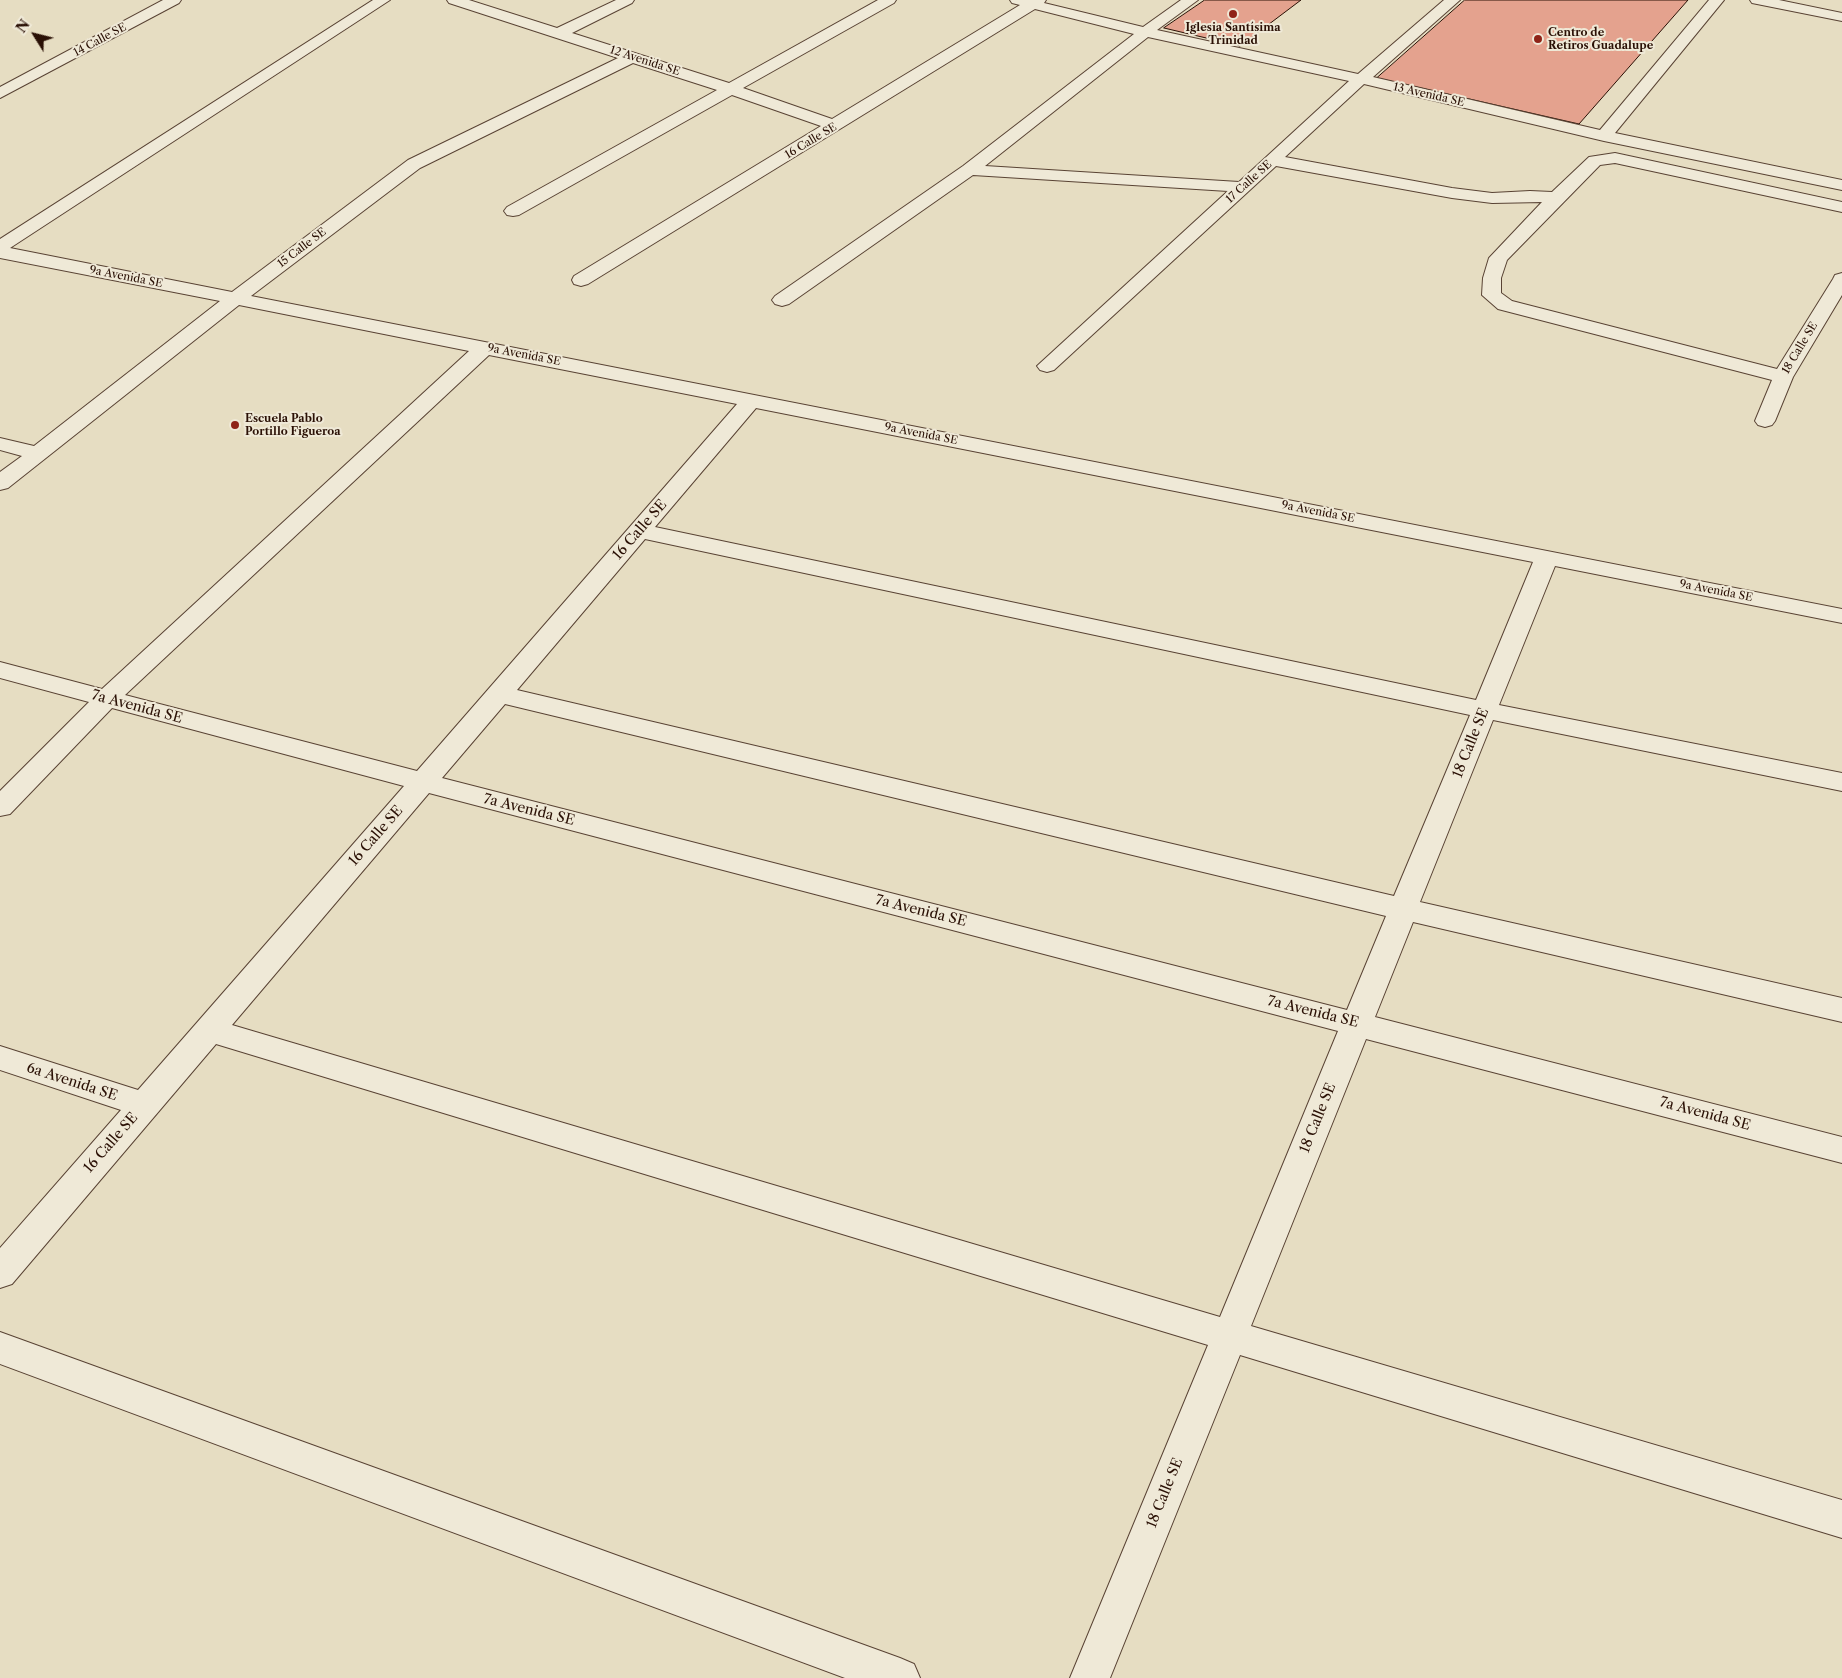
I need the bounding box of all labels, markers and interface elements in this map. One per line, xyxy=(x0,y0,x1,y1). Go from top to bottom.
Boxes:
marker: Iglesia Santísima Trinidad xyxy=(1227,8,1239,20)
north arrow xyxy=(10,10,60,60)
text: N xyxy=(12,16,34,36)
street label: 14 Calle SE xyxy=(71,21,129,59)
place label: Iglesia Santísima Trinidad xyxy=(1186,21,1280,47)
place label: Centro de Retiros Guadalupe xyxy=(1548,26,1653,52)
marker: Centro de Retiros Guadalupe xyxy=(1532,33,1544,45)
street label: 12 Avenida SE xyxy=(608,43,682,79)
street label: 13 Avenida SE xyxy=(1392,80,1466,110)
street label: 16 Calle SE xyxy=(783,120,839,162)
street label: 17 Calle SE xyxy=(1223,158,1275,206)
street label: 15 Calle SE xyxy=(275,225,329,271)
street label: 9a Avenida SE xyxy=(88,263,164,291)
street label: 18 Calle SE xyxy=(1779,320,1821,376)
street label: 9a Avenida SE xyxy=(486,341,562,369)
place label: Escuela Pablo Portillo Figueroa xyxy=(245,412,341,438)
marker: Escuela Pablo Portillo Figueroa xyxy=(229,419,241,431)
street label: 9a Avenida SE xyxy=(883,420,959,448)
street label: 16 Calle SE xyxy=(609,497,671,563)
street label: 9a Avenida SE xyxy=(1280,498,1356,526)
street label: 9a Avenida SE xyxy=(1678,577,1754,605)
street label: 7a Avenida SE xyxy=(90,687,184,727)
street label: 18 Calle SE xyxy=(1449,706,1493,780)
street label: 7a Avenida SE xyxy=(482,791,576,829)
street label: 16 Calle SE xyxy=(345,803,407,869)
street label: 7a Avenida SE xyxy=(874,892,968,930)
street label: 7a Avenida SE xyxy=(1266,993,1360,1031)
street label: 6a Avenida SE xyxy=(24,1059,120,1105)
street label: 18 Calle SE xyxy=(1296,1081,1340,1155)
street label: 7a Avenida SE xyxy=(1658,1094,1752,1134)
street label: 16 Calle SE xyxy=(80,1110,142,1176)
street label: 18 Calle SE xyxy=(1143,1456,1187,1530)

